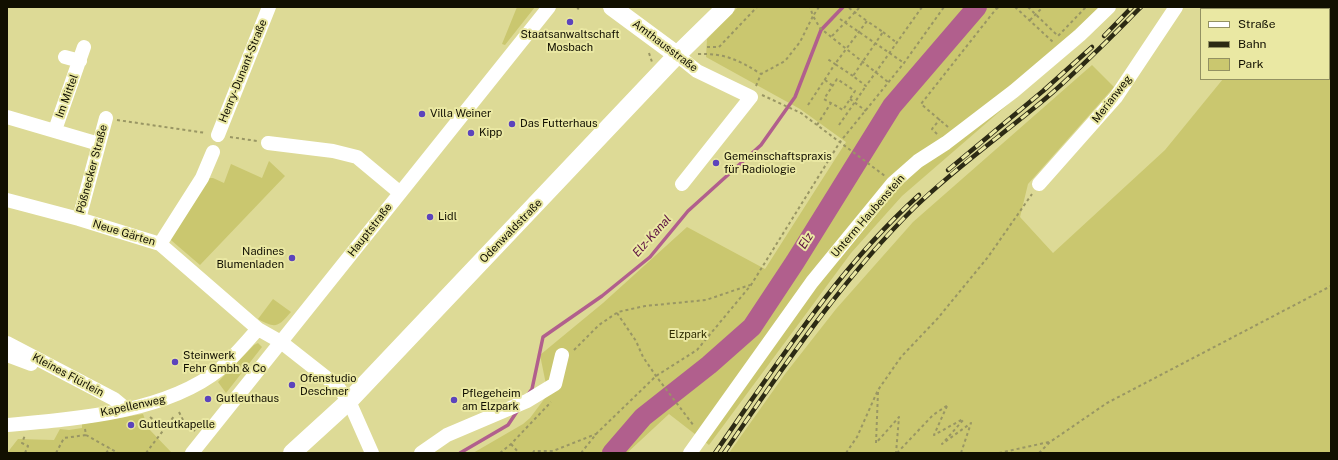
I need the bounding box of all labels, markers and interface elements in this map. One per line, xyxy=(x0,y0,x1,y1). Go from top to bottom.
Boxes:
legend xyxy=(1200,8,1330,80)
street label: Henry-Dunant-Straße xyxy=(216,17,270,125)
marker: Staatsanwaltschaft Mosbach xyxy=(565,17,575,27)
street label: Amthausstraße xyxy=(630,17,700,75)
text: Straße xyxy=(1238,17,1275,31)
place label: Staatsanwaltschaft Mosbach xyxy=(520,28,620,54)
text: Bahn xyxy=(1238,37,1267,51)
text: Park xyxy=(1238,57,1264,71)
street label: Im Mittel xyxy=(53,73,81,119)
street label: Merianweg xyxy=(1089,73,1135,125)
place label: Villa Weiner xyxy=(430,107,491,121)
marker: Villa Weiner xyxy=(417,109,427,119)
place label: Das Futterhaus xyxy=(520,117,597,131)
marker: Das Futterhaus xyxy=(507,119,517,129)
street label: Pößnecker Straße xyxy=(74,123,110,215)
place label: Kipp xyxy=(479,126,502,140)
marker: Kipp xyxy=(466,128,476,138)
place label: Gemeinschaftspraxis für Radiologie xyxy=(724,150,832,176)
marker: Gemeinschaftspraxis für Radiologie xyxy=(711,158,721,168)
street label: Unterm Haubenstein xyxy=(828,172,908,260)
street label: Odenwaldstraße xyxy=(477,196,545,266)
street label: Hauptstraße xyxy=(345,201,395,259)
place label: Lidl xyxy=(438,210,457,224)
marker: Lidl xyxy=(425,212,435,222)
water label: Elz-Kanal xyxy=(630,212,674,260)
street label: Neue Gärten xyxy=(91,217,157,249)
water label: Elz xyxy=(796,230,816,252)
place label: Nadines Blumenladen xyxy=(216,245,284,271)
marker: Nadines Blumenladen xyxy=(287,253,297,263)
park label: Elzpark xyxy=(669,328,707,342)
place label: Steinwerk Fehr Gmbh & Co xyxy=(183,349,266,375)
street label: Kleines Flürlein xyxy=(30,351,106,399)
marker: Steinwerk Fehr Gmbh & Co xyxy=(170,357,180,367)
place label: Ofenstudio Deschner xyxy=(300,372,357,398)
marker: Ofenstudio Deschner xyxy=(287,380,297,390)
place label: Pflegeheim am Elzpark xyxy=(462,387,520,413)
place label: Gutleuthaus xyxy=(216,392,279,406)
street label: Kapellenweg xyxy=(99,393,167,419)
marker: Gutleuthaus xyxy=(203,394,213,404)
marker: Pflegeheim am Elzpark xyxy=(449,395,459,405)
place label: Gutleutkapelle xyxy=(139,418,215,432)
marker: Gutleutkapelle xyxy=(126,420,136,430)

